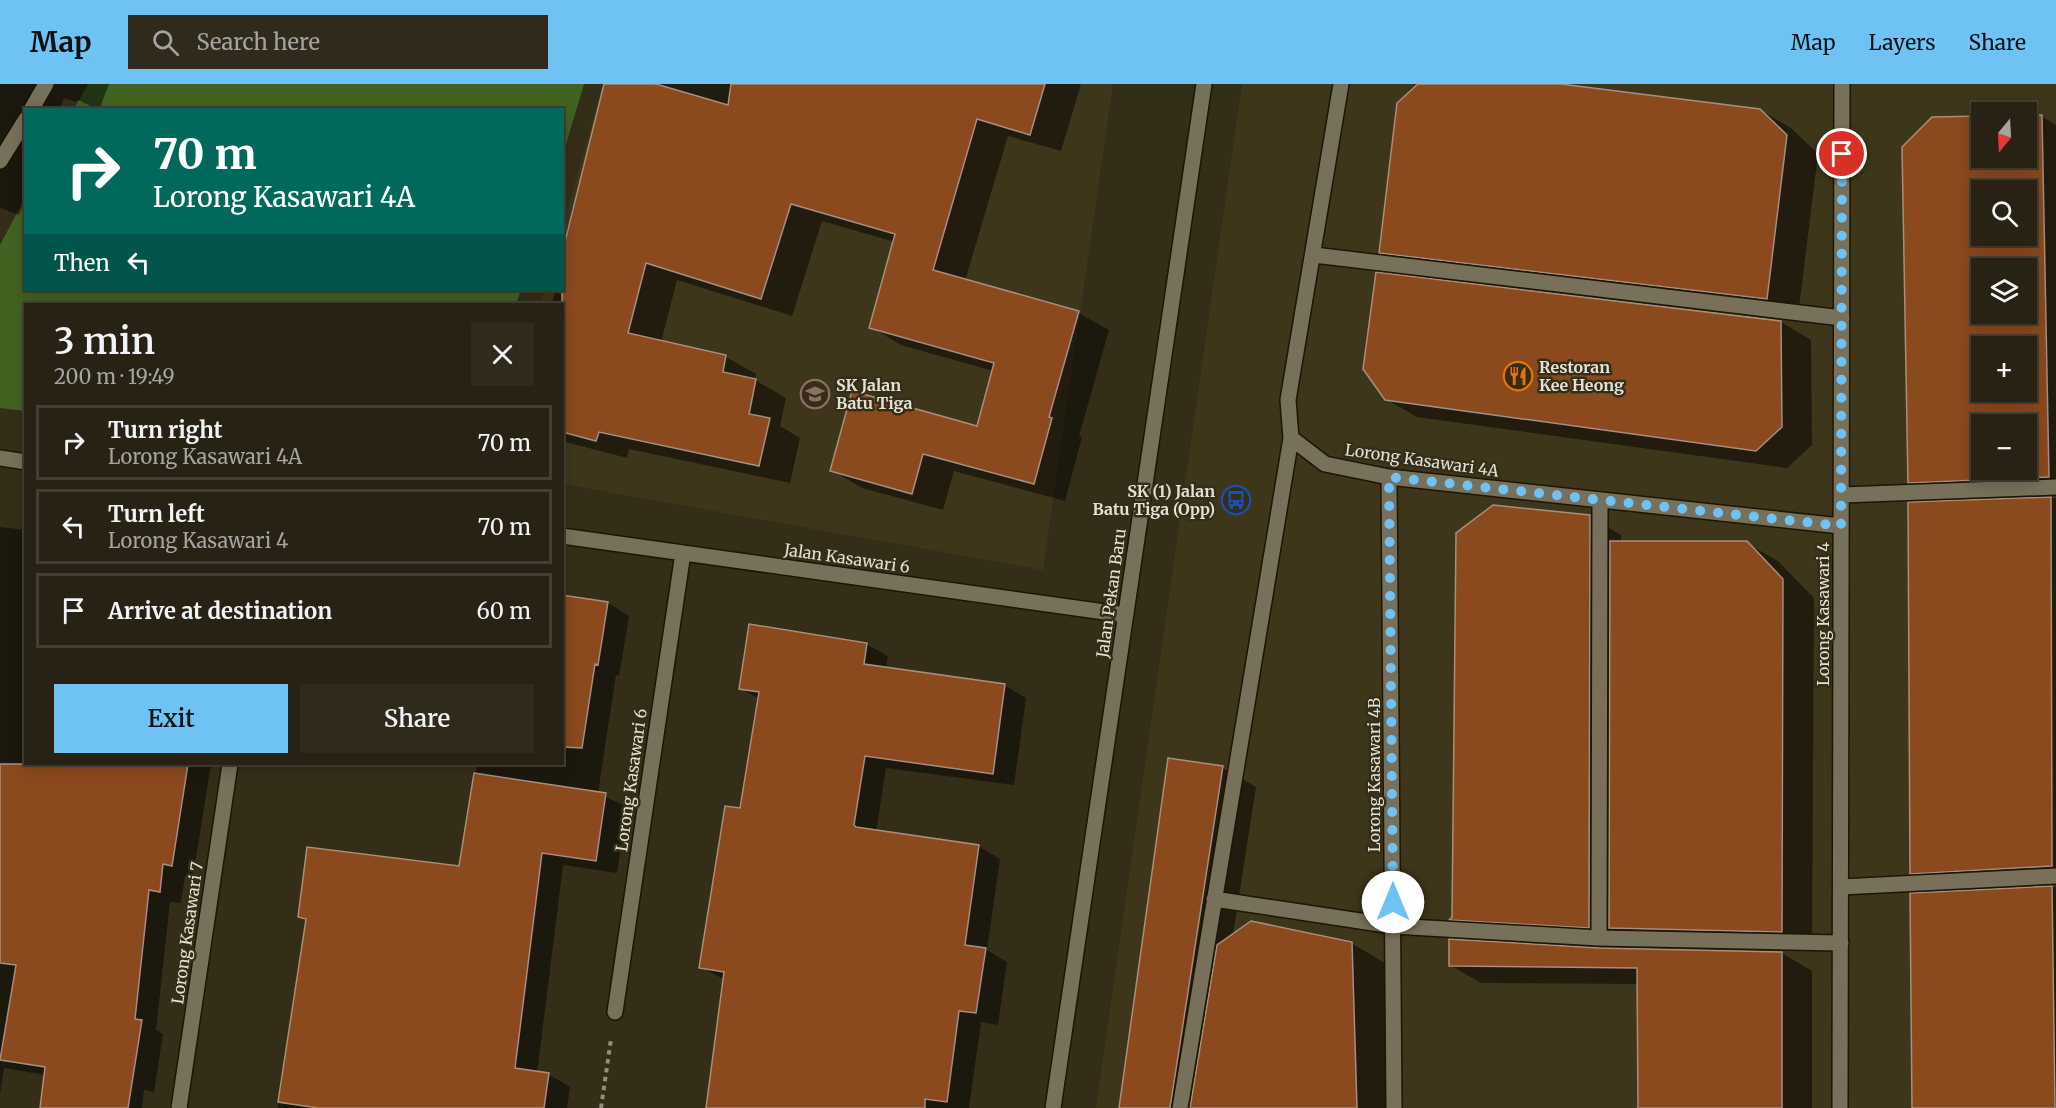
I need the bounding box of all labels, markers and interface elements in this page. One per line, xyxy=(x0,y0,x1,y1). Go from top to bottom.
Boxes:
search box xyxy=(128,15,548,69)
text: Map xyxy=(30,24,92,60)
icon: search xyxy=(149,26,182,59)
text: Search here xyxy=(197,28,320,56)
text: Map xyxy=(1791,29,1836,56)
text: Layers xyxy=(1869,29,1936,56)
text: Share xyxy=(1969,29,2026,56)
north arrow xyxy=(1971,102,2037,168)
map controls xyxy=(1971,102,2037,480)
text: 70 m xyxy=(153,128,257,180)
pin xyxy=(1816,128,1867,179)
icon: right xyxy=(54,132,132,210)
icon: arrive xyxy=(1825,137,1858,170)
text: Lorong Kasawari 4A xyxy=(153,180,415,214)
button: search xyxy=(1971,180,2037,246)
icon: left xyxy=(122,246,155,279)
text: Then xyxy=(54,249,110,277)
button: layers xyxy=(1971,258,2037,324)
text: 3 min xyxy=(54,319,155,364)
button: close xyxy=(471,323,534,386)
button: + xyxy=(1971,336,2037,402)
place label: Restoran Kee Heong xyxy=(1539,357,1624,395)
restaurant icon: Restoran Kee Heong xyxy=(1502,360,1534,392)
text: 200 m · 19:49 xyxy=(54,364,175,389)
place label: SK Jalan Batu Tiga xyxy=(836,375,913,413)
school or university icon: SK Jalan Batu Tiga xyxy=(799,378,831,410)
button: − xyxy=(1971,414,2037,480)
text: Turn right xyxy=(108,416,222,444)
icon: right xyxy=(57,426,90,459)
text: 70 m xyxy=(478,429,531,457)
street label: Lorong Kasawari 4A xyxy=(1344,439,1501,481)
text: Lorong Kasawari 4A xyxy=(108,444,302,469)
place label: SK (1) Jalan Batu Tiga (Opp) xyxy=(1093,481,1215,519)
bus stop icon: SK (1) Jalan Batu Tiga (Opp) xyxy=(1220,484,1252,516)
text: Turn left xyxy=(108,500,205,528)
icon: left xyxy=(57,510,90,543)
text: 70 m xyxy=(478,513,531,541)
street label: Jalan Pekan Baru xyxy=(1092,527,1130,660)
text: Lorong Kasawari 4 xyxy=(108,528,288,553)
street label: Jalan Kasawari 6 xyxy=(782,539,911,577)
street label: Lorong Kasawari 4 xyxy=(1813,542,1833,686)
icon: arrive xyxy=(57,594,90,627)
text: Arrive at destination xyxy=(108,597,332,625)
text: 60 m xyxy=(477,597,531,625)
button: Exit xyxy=(54,684,288,753)
button: Share xyxy=(300,684,534,753)
street label: Lorong Kasawari 4B xyxy=(1364,697,1384,852)
street label: Lorong Kasawari 6 xyxy=(611,707,651,853)
street label: Lorong Kasawari 7 xyxy=(167,861,207,1005)
position arrow xyxy=(1361,870,1425,934)

